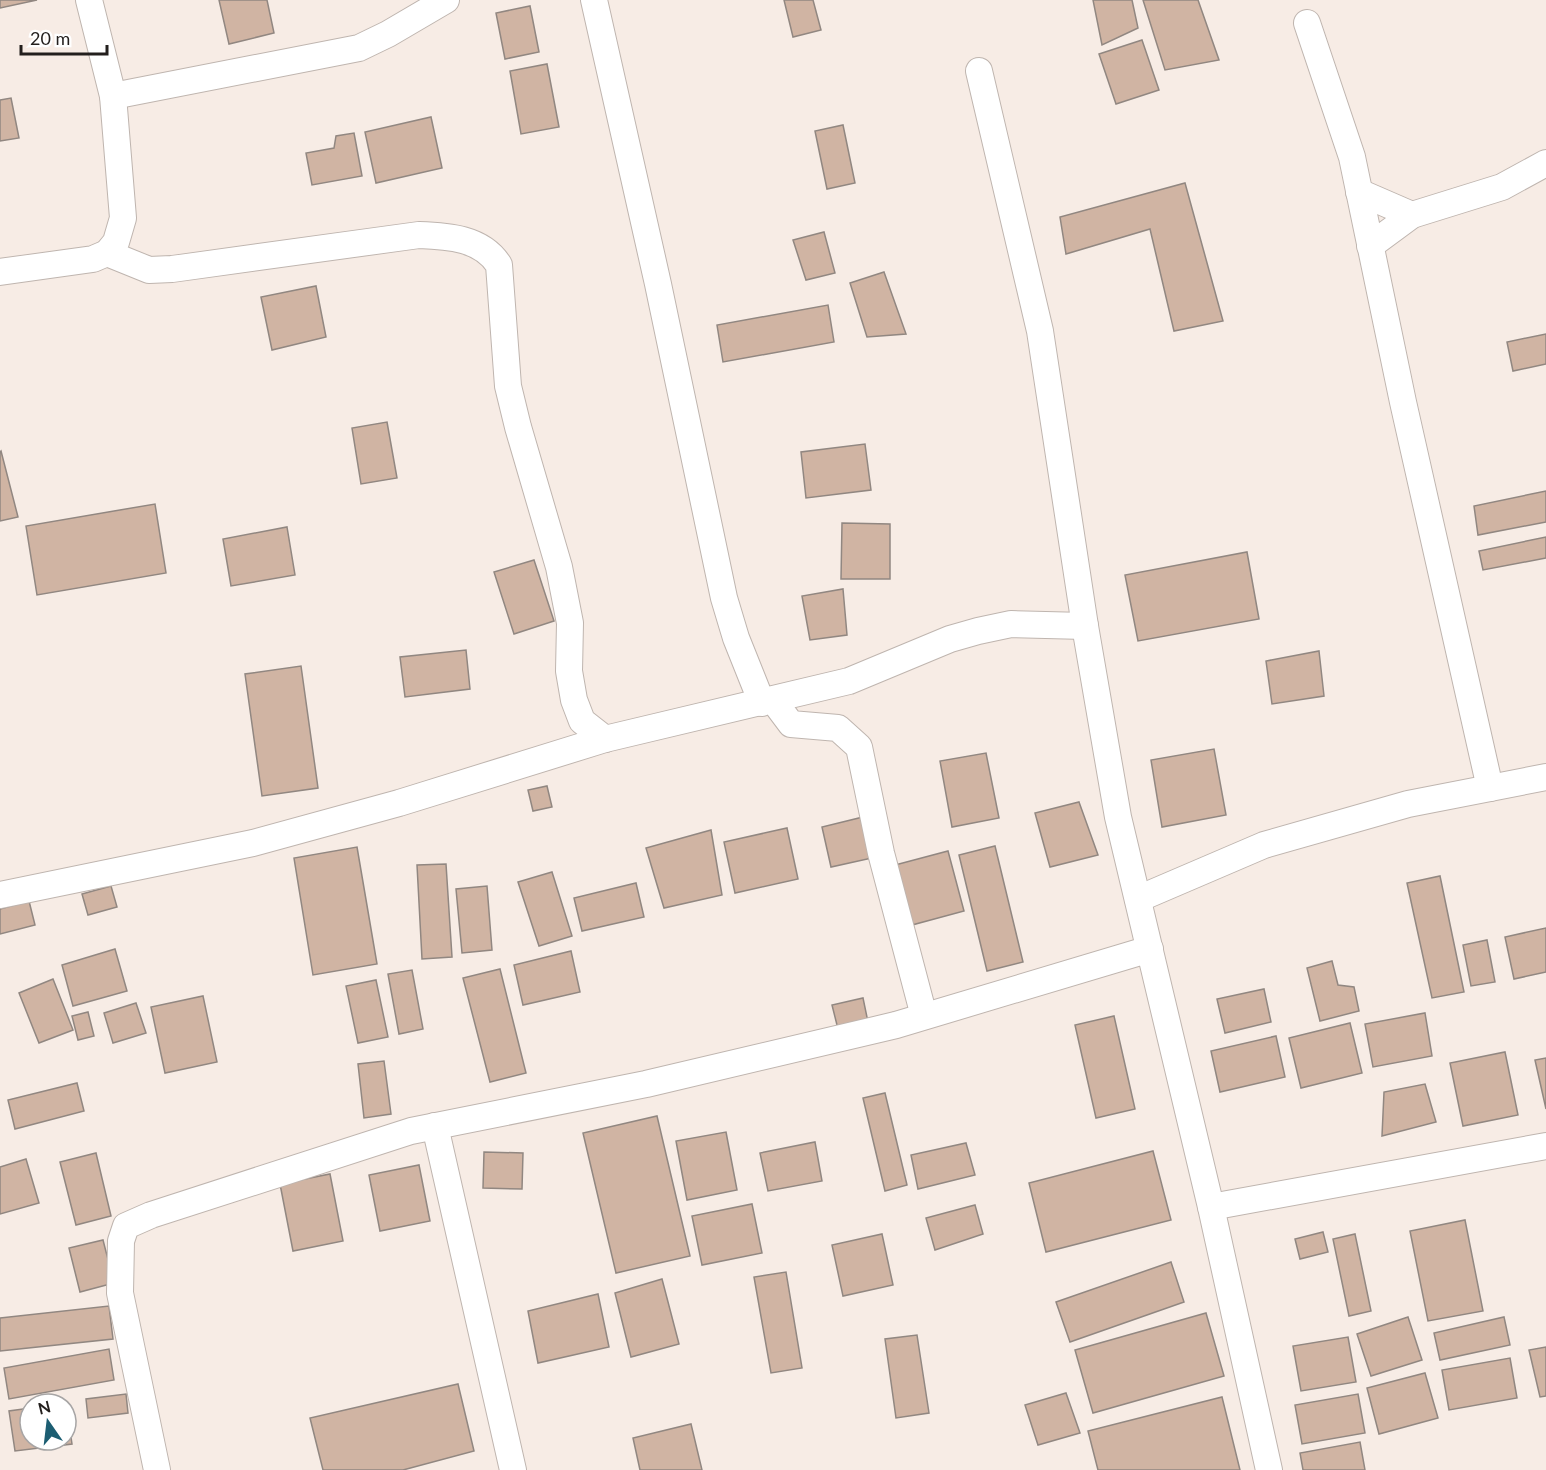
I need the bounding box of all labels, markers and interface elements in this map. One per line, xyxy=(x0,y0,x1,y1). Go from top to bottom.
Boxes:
scale bar xyxy=(21,18,106,56)
text: 20 m xyxy=(30,27,70,49)
north arrow xyxy=(18,1392,78,1452)
text: N xyxy=(36,1396,53,1418)

